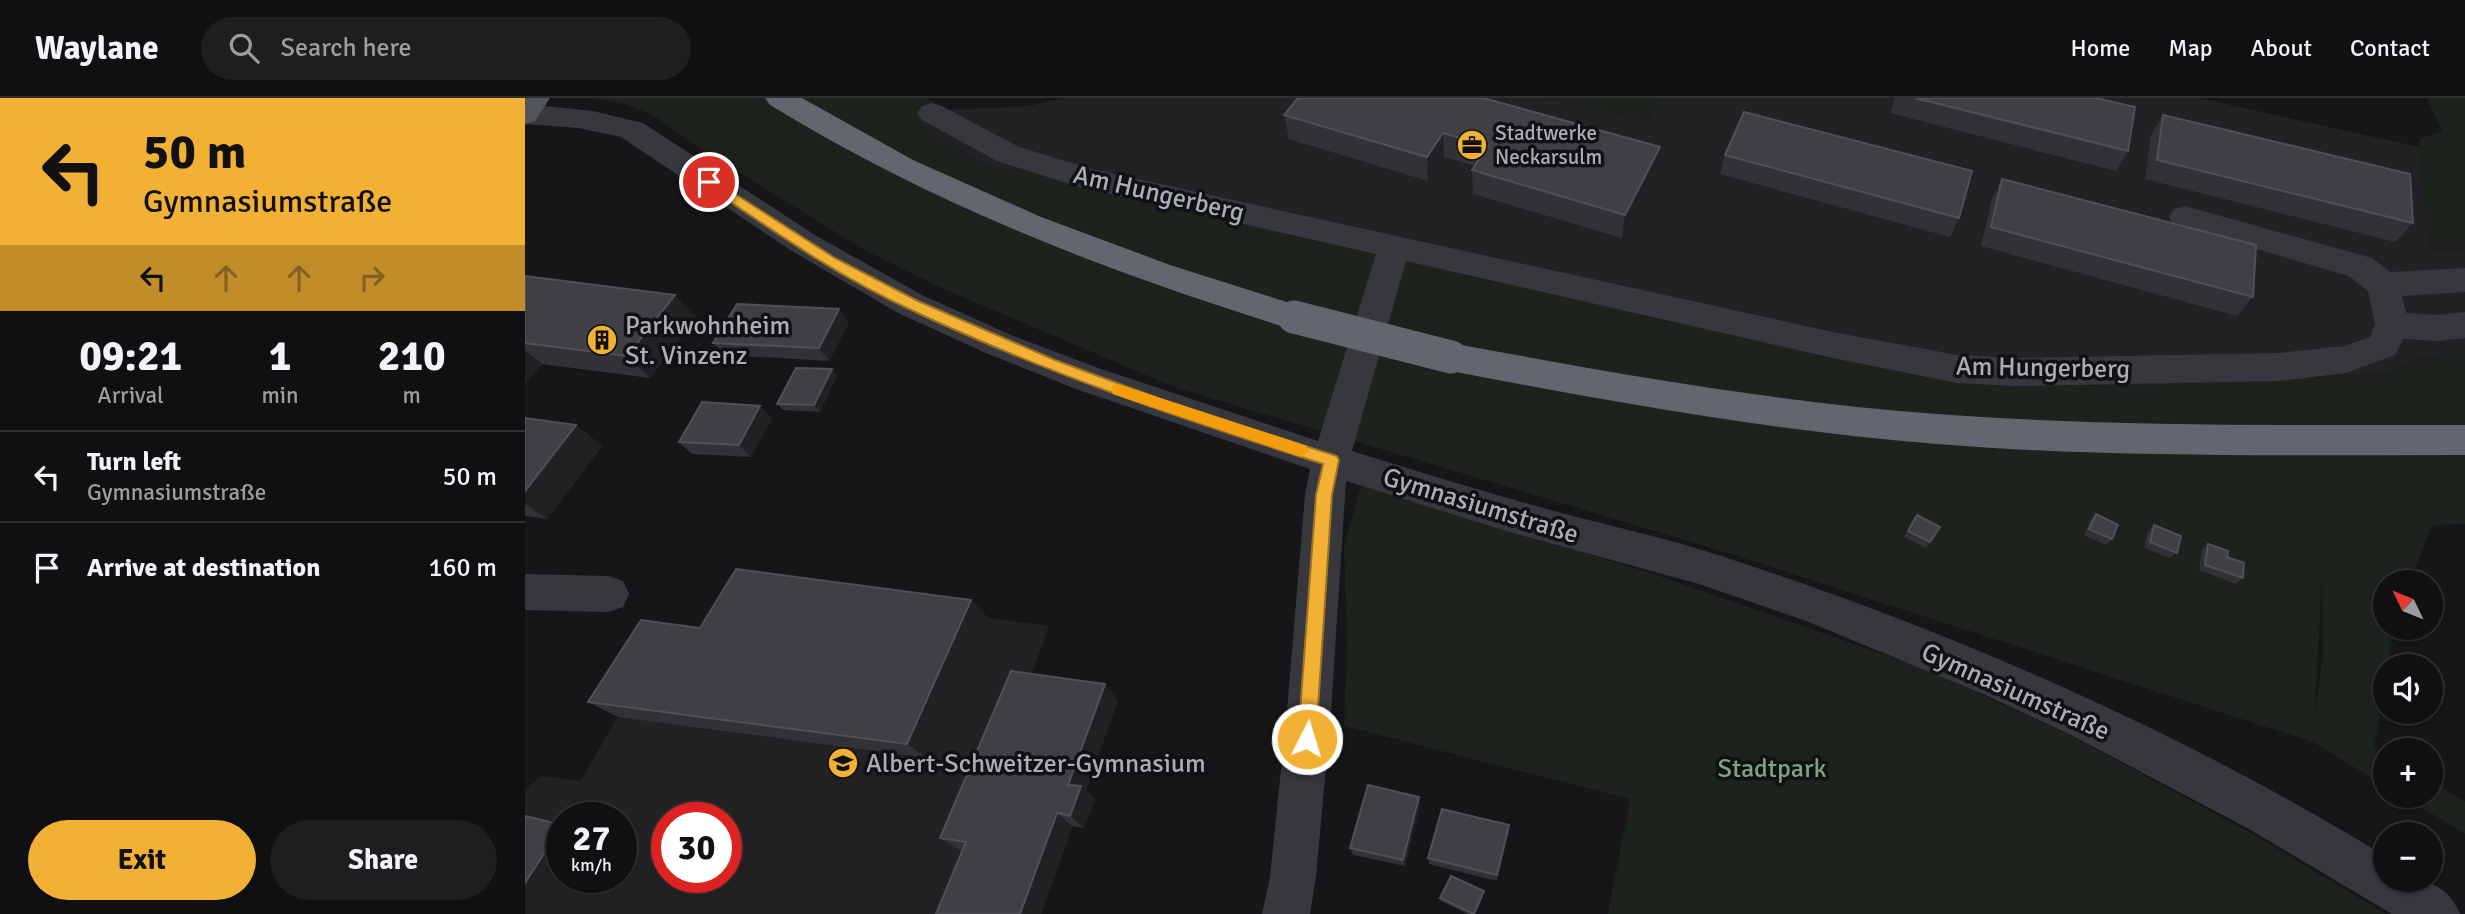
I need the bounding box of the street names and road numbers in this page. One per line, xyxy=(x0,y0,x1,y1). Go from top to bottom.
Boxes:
street label: Am Hungerberg xyxy=(1070,159,1247,229)
street label: Am Hungerberg xyxy=(1956,350,2130,386)
street label: Gymnasiumstraße xyxy=(1379,461,1582,551)
street label: Gymnasiumstraße xyxy=(1917,636,2115,748)

